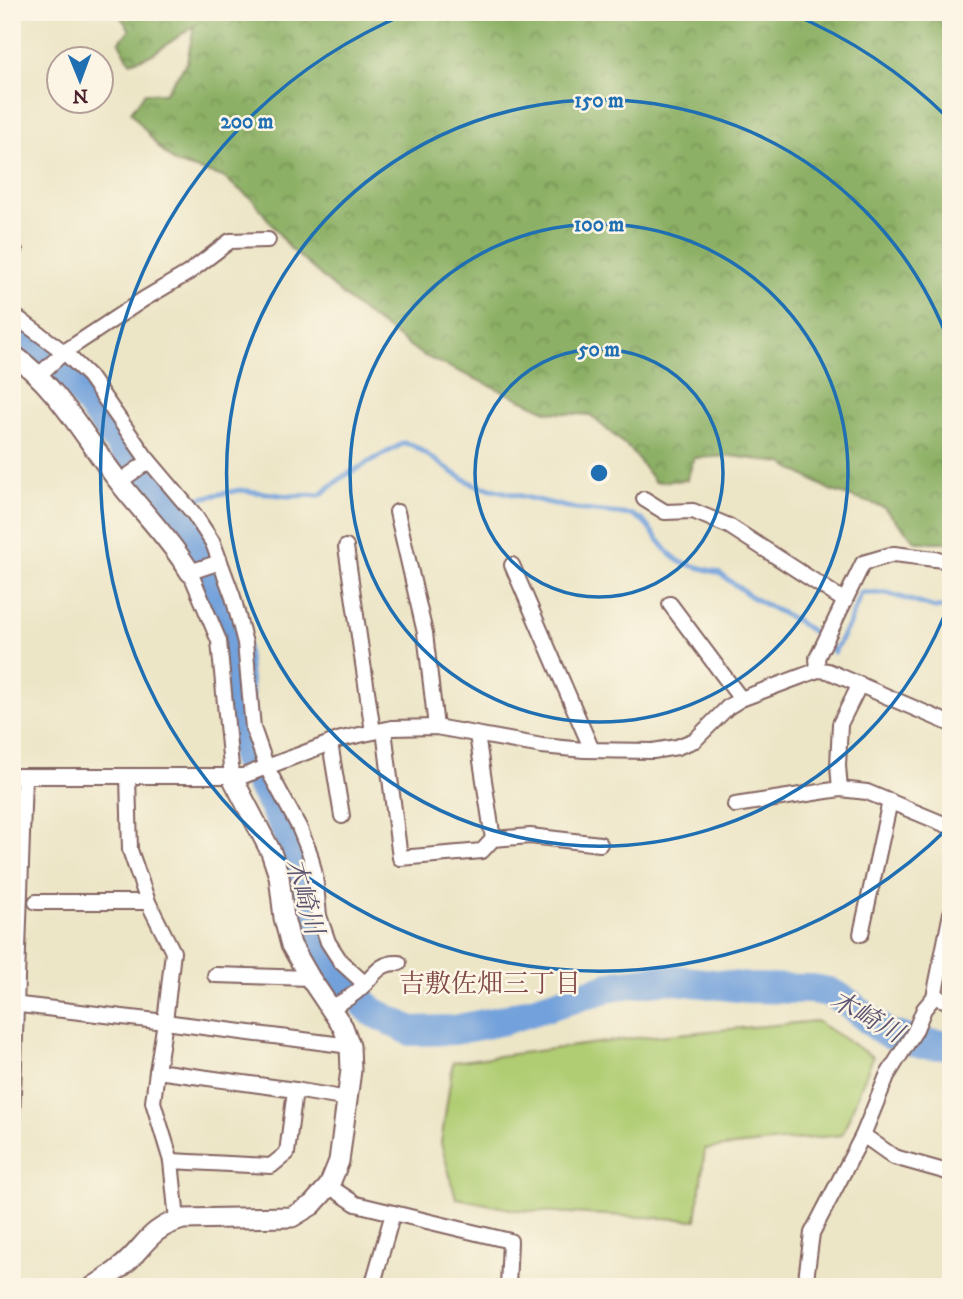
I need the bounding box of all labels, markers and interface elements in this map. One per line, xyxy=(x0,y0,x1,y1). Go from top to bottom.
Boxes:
north arrow xyxy=(46,46,116,116)
text: N xyxy=(72,84,88,107)
text: 150 m xyxy=(574,88,624,114)
text: 200 m xyxy=(220,109,274,135)
text: 100 m xyxy=(574,212,624,238)
text: 50 m xyxy=(577,337,620,363)
centre of rings xyxy=(587,461,611,485)
water label: 木崎川 xyxy=(277,854,331,941)
district label: 吉敷佐畑三丁目 xyxy=(399,968,581,1001)
water label: 木崎川 xyxy=(824,984,911,1052)

